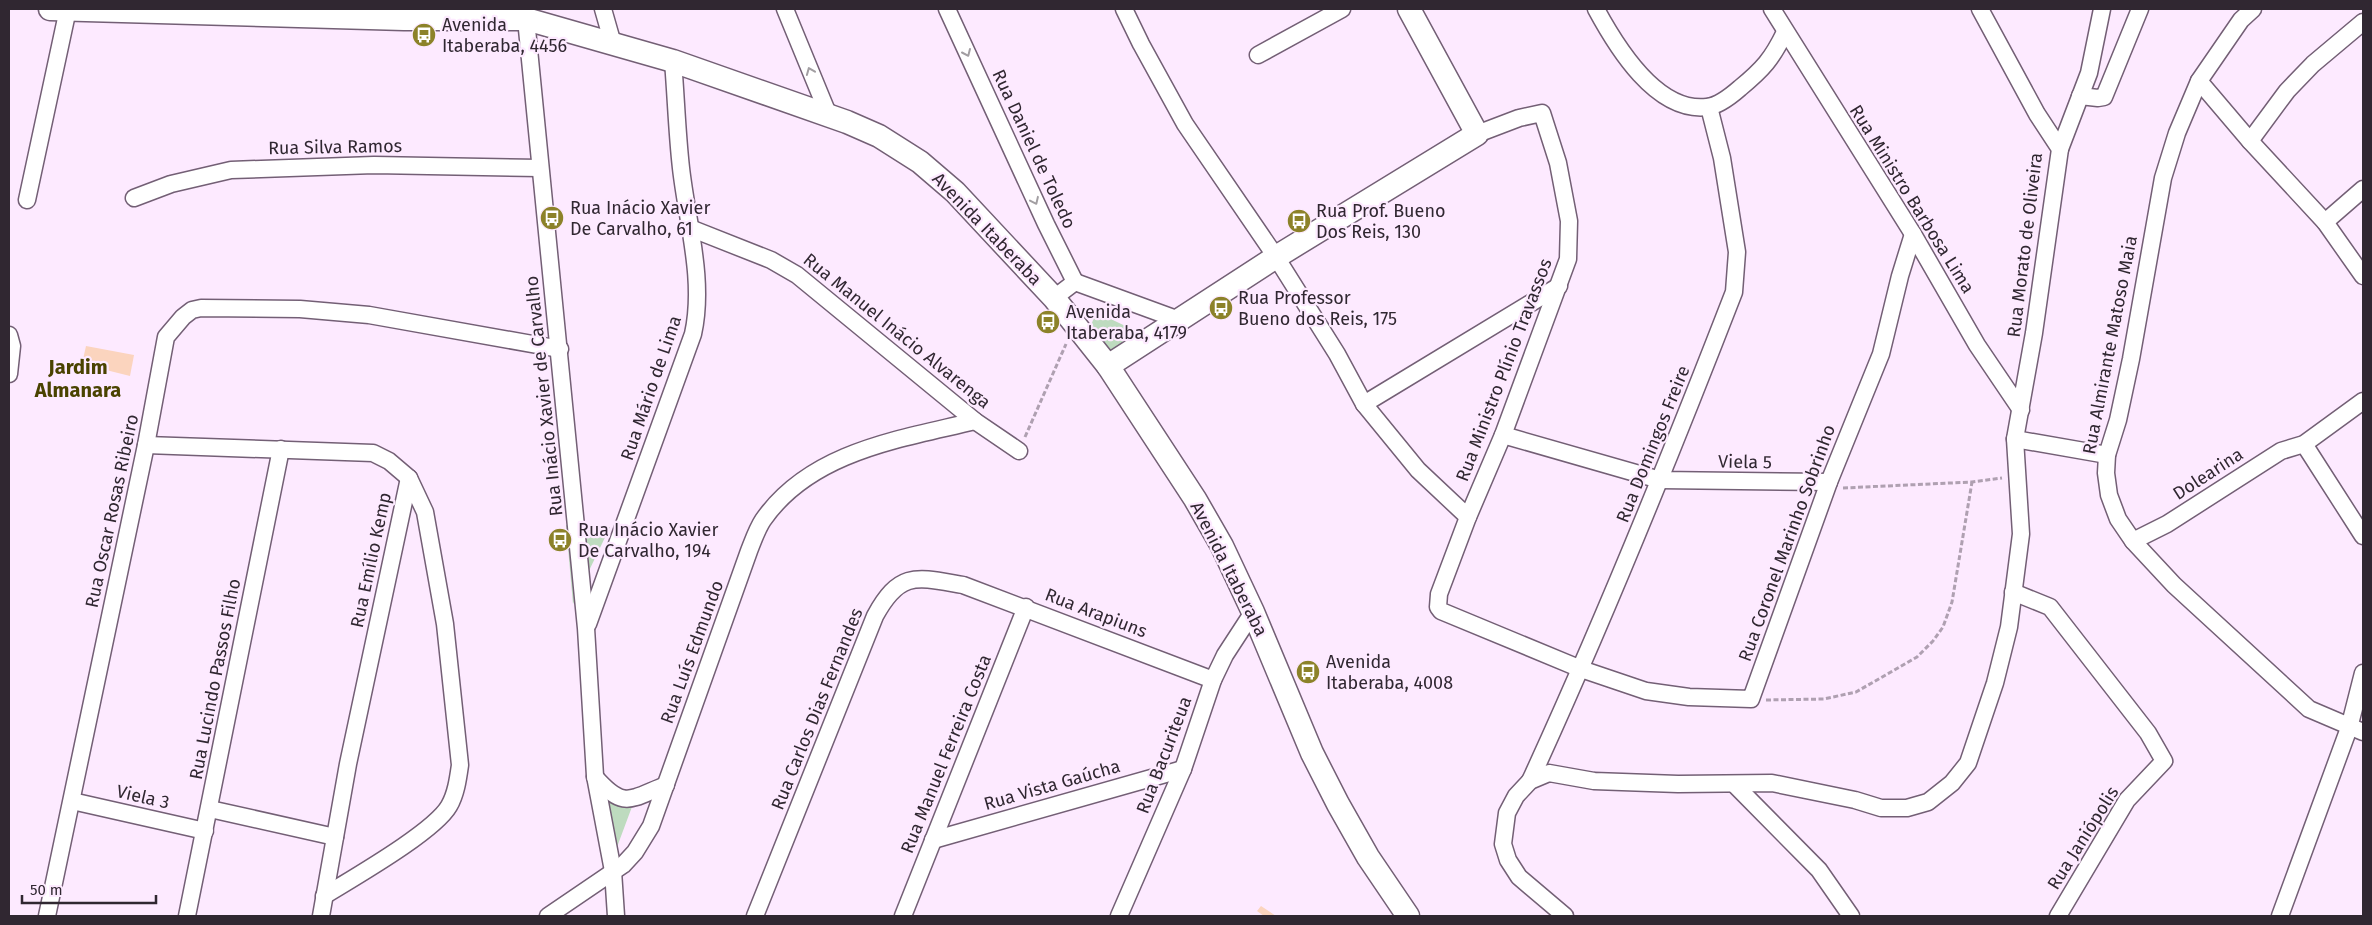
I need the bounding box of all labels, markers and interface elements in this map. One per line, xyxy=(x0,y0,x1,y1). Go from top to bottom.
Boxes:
place label: Avenida Itaberaba, 4456 xyxy=(442,14,567,57)
bus stop icon: Avenida Itaberaba, 4456 xyxy=(411,22,437,48)
one-way arrow xyxy=(961,48,972,57)
street label: Rua Daniel de Toledo xyxy=(987,66,1081,232)
one-way arrow xyxy=(806,67,817,76)
street label: Rua Ministro Barbosa Lima xyxy=(1845,101,1979,297)
street label: Rua Silva Ramos xyxy=(268,135,402,159)
street label: Rua Morato de Oliveira xyxy=(2003,151,2047,339)
street label: Avenida Itaberaba xyxy=(928,168,1046,290)
one-way arrow xyxy=(1029,196,1039,205)
place label: Rua Inácio Xavier De Carvalho, 61 xyxy=(570,197,710,240)
place label: Rua Prof. Bueno Dos Reis, 130 xyxy=(1316,200,1445,243)
bus stop icon: Rua Inácio Xavier De Carvalho, 61 xyxy=(539,205,565,231)
bus stop icon: Rua Prof. Bueno Dos Reis, 130 xyxy=(1286,208,1312,234)
street label: Rua Almirante Matoso Maia xyxy=(2078,234,2142,456)
street label: Rua Manuel Inácio Alvarenga xyxy=(799,249,995,413)
street label: Rua Ministro Plínio Travassos xyxy=(1451,255,1557,485)
street label: Rua Inácio Xavier de Carvalho xyxy=(520,275,568,517)
place label: Rua Professor Bueno dos Reis, 175 xyxy=(1238,287,1397,330)
bus stop icon: Rua Professor Bueno dos Reis, 175 xyxy=(1208,295,1234,321)
place label: Avenida Itaberaba, 4179 xyxy=(1066,301,1187,344)
bus stop icon: Avenida Itaberaba, 4179 xyxy=(1035,309,1061,335)
street label: Rua Mário de Lima xyxy=(616,313,686,463)
district label: Jardim Almanara xyxy=(34,355,121,402)
street label: Rua Domingos Freire xyxy=(1611,362,1695,526)
street label: Rua Oscar Rosas Ribeiro xyxy=(81,412,143,610)
street label: Rua Coronel Marinho Sobrinho xyxy=(1734,422,1840,664)
street label: Dolearina xyxy=(2169,443,2247,505)
street label: Viela 5 xyxy=(1718,451,1772,473)
street label: Rua Emílio Kemp xyxy=(346,490,396,630)
street label: Avenida Itaberaba xyxy=(1186,498,1272,640)
place label: Rua Inácio Xavier De Carvalho, 194 xyxy=(578,519,718,562)
bus stop icon: Rua Inácio Xavier De Carvalho, 194 xyxy=(547,527,573,553)
street label: Rua Lucindo Passos Filho xyxy=(185,577,245,781)
street label: Rua Luís Edmundo xyxy=(656,577,728,727)
street label: Rua Arapiuns xyxy=(1042,583,1150,643)
street label: Rua Carlos Dias Fernandes xyxy=(766,605,868,813)
street label: Rua Manuel Ferreira Costa xyxy=(896,651,996,857)
place label: Avenida Itaberaba, 4008 xyxy=(1326,651,1453,694)
bus stop icon: Avenida Itaberaba, 4008 xyxy=(1295,659,1321,685)
street label: Rua Bacuriteua xyxy=(1132,693,1196,817)
street label: Rua Vista Gaúcha xyxy=(981,755,1123,815)
street label: Viela 3 xyxy=(114,780,172,814)
street label: Rua Janiópolis xyxy=(2043,782,2123,894)
scale bar xyxy=(22,872,156,904)
text: 50 m xyxy=(30,881,63,899)

